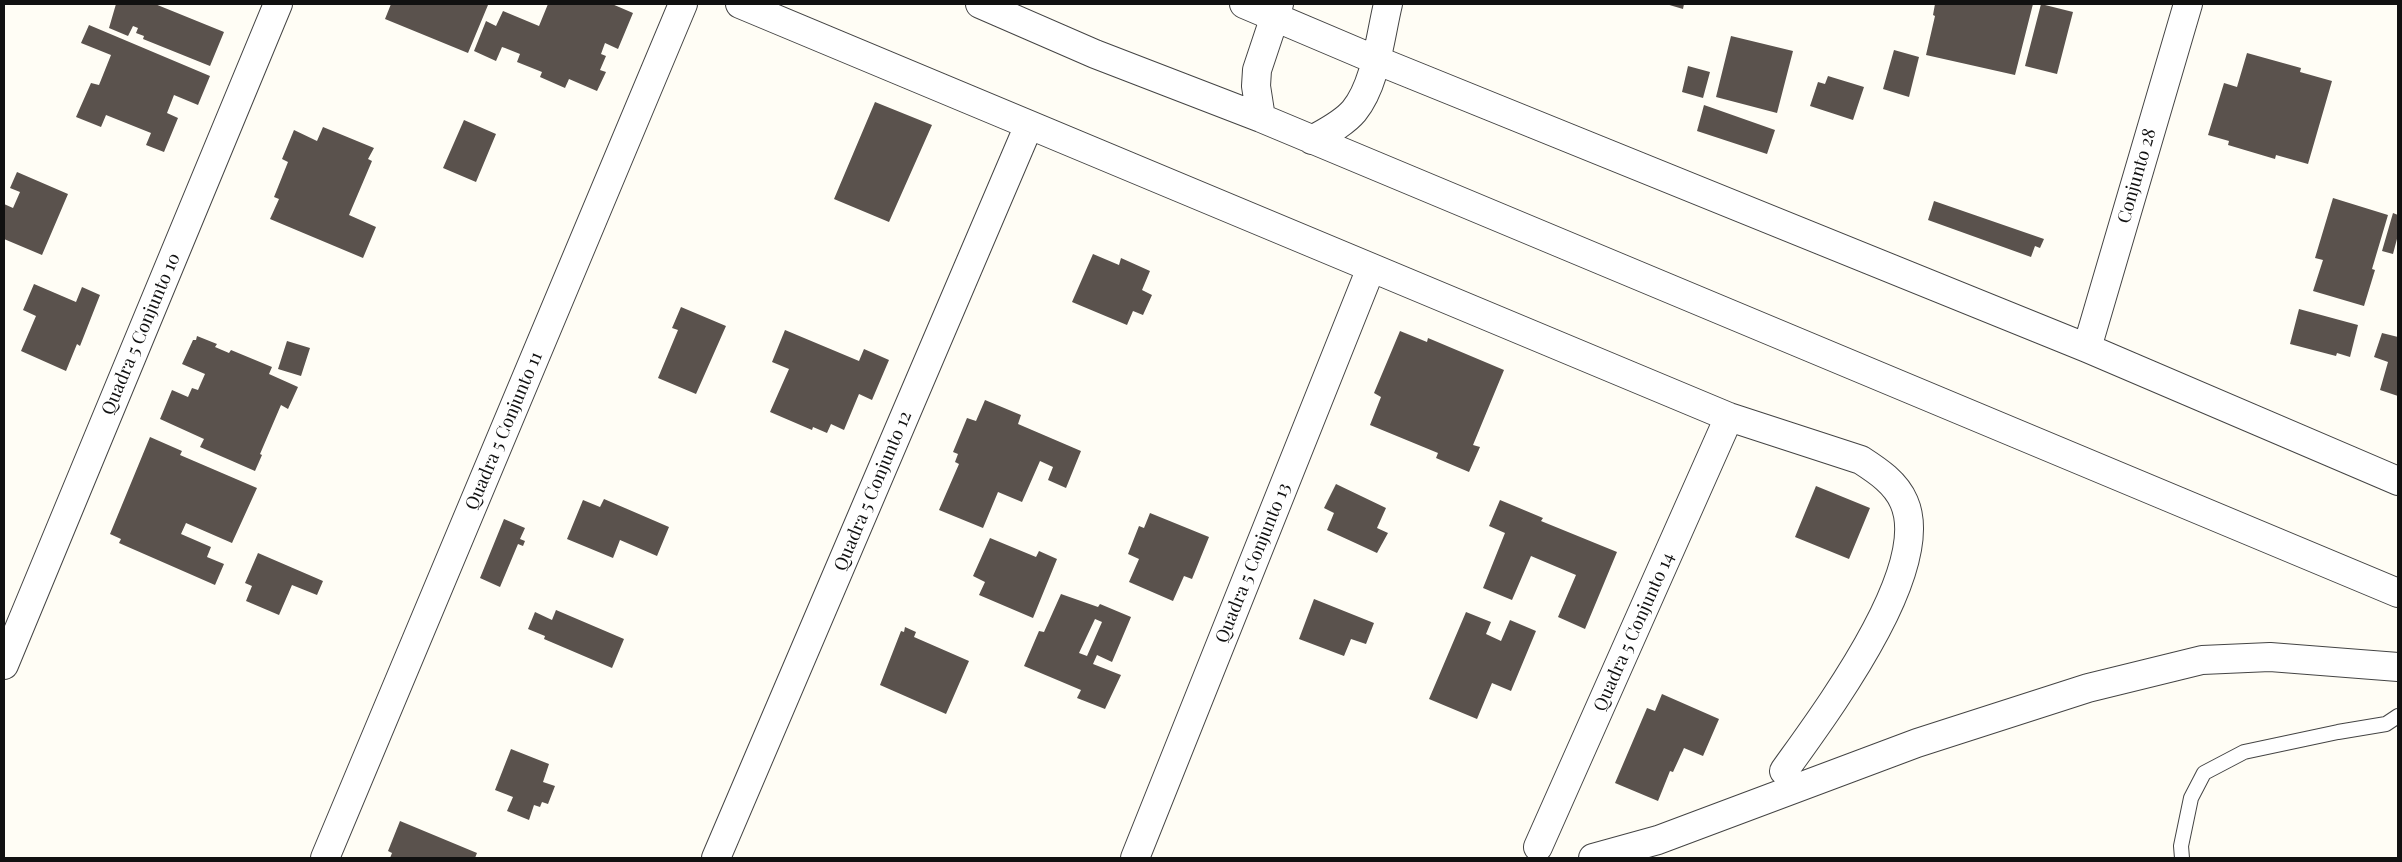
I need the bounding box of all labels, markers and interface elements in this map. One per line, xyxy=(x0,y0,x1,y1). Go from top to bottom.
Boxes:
street label: Conjunto 28 xyxy=(2113,126,2161,226)
street label: Quadra 5 Conjunto 10 xyxy=(97,250,185,418)
street label: Quadra 5 Conjunto 11 xyxy=(461,349,547,513)
street label: Quadra 5 Conjunto 12 xyxy=(830,408,916,574)
street label: Quadra 5 Conjunto 13 xyxy=(1211,480,1295,646)
street label: Quadra 5 Conjunto 14 xyxy=(1589,549,1679,715)

